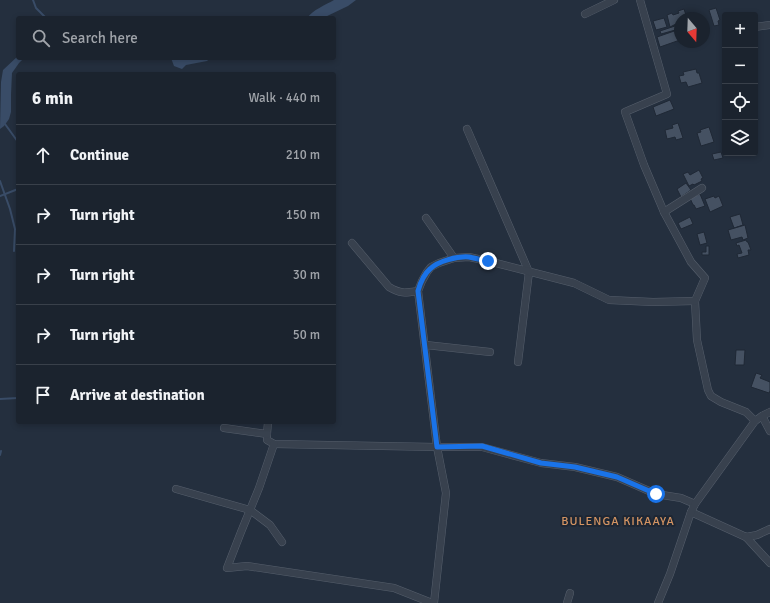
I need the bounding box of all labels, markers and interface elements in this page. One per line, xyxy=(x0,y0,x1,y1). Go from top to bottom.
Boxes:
north arrow xyxy=(674,12,710,48)
map controls xyxy=(722,12,758,156)
button: + xyxy=(722,12,758,48)
search box xyxy=(16,16,336,60)
icon: search xyxy=(30,27,52,49)
text: Search here xyxy=(62,29,138,47)
button: − xyxy=(722,48,758,84)
button: locate xyxy=(722,84,758,120)
text: 6 min xyxy=(32,88,73,109)
text: Walk · 440 m xyxy=(249,90,320,106)
button: layers xyxy=(722,120,758,156)
icon: ahead xyxy=(32,144,54,166)
text: Continue xyxy=(70,146,129,164)
text: 210 m xyxy=(286,147,320,163)
icon: right xyxy=(32,204,54,226)
text: Turn right xyxy=(70,206,135,224)
text: 150 m xyxy=(286,207,320,223)
route end xyxy=(479,252,497,270)
icon: right xyxy=(32,264,54,286)
text: Turn right xyxy=(70,266,135,284)
text: 30 m xyxy=(293,267,320,283)
icon: right xyxy=(32,324,54,346)
text: Turn right xyxy=(70,326,135,344)
text: 50 m xyxy=(293,327,320,343)
icon: arrive xyxy=(32,384,54,406)
text: Arrive at destination xyxy=(70,386,205,404)
route start xyxy=(647,485,665,503)
district label: BULENGA KIKAAYA xyxy=(561,514,675,529)

